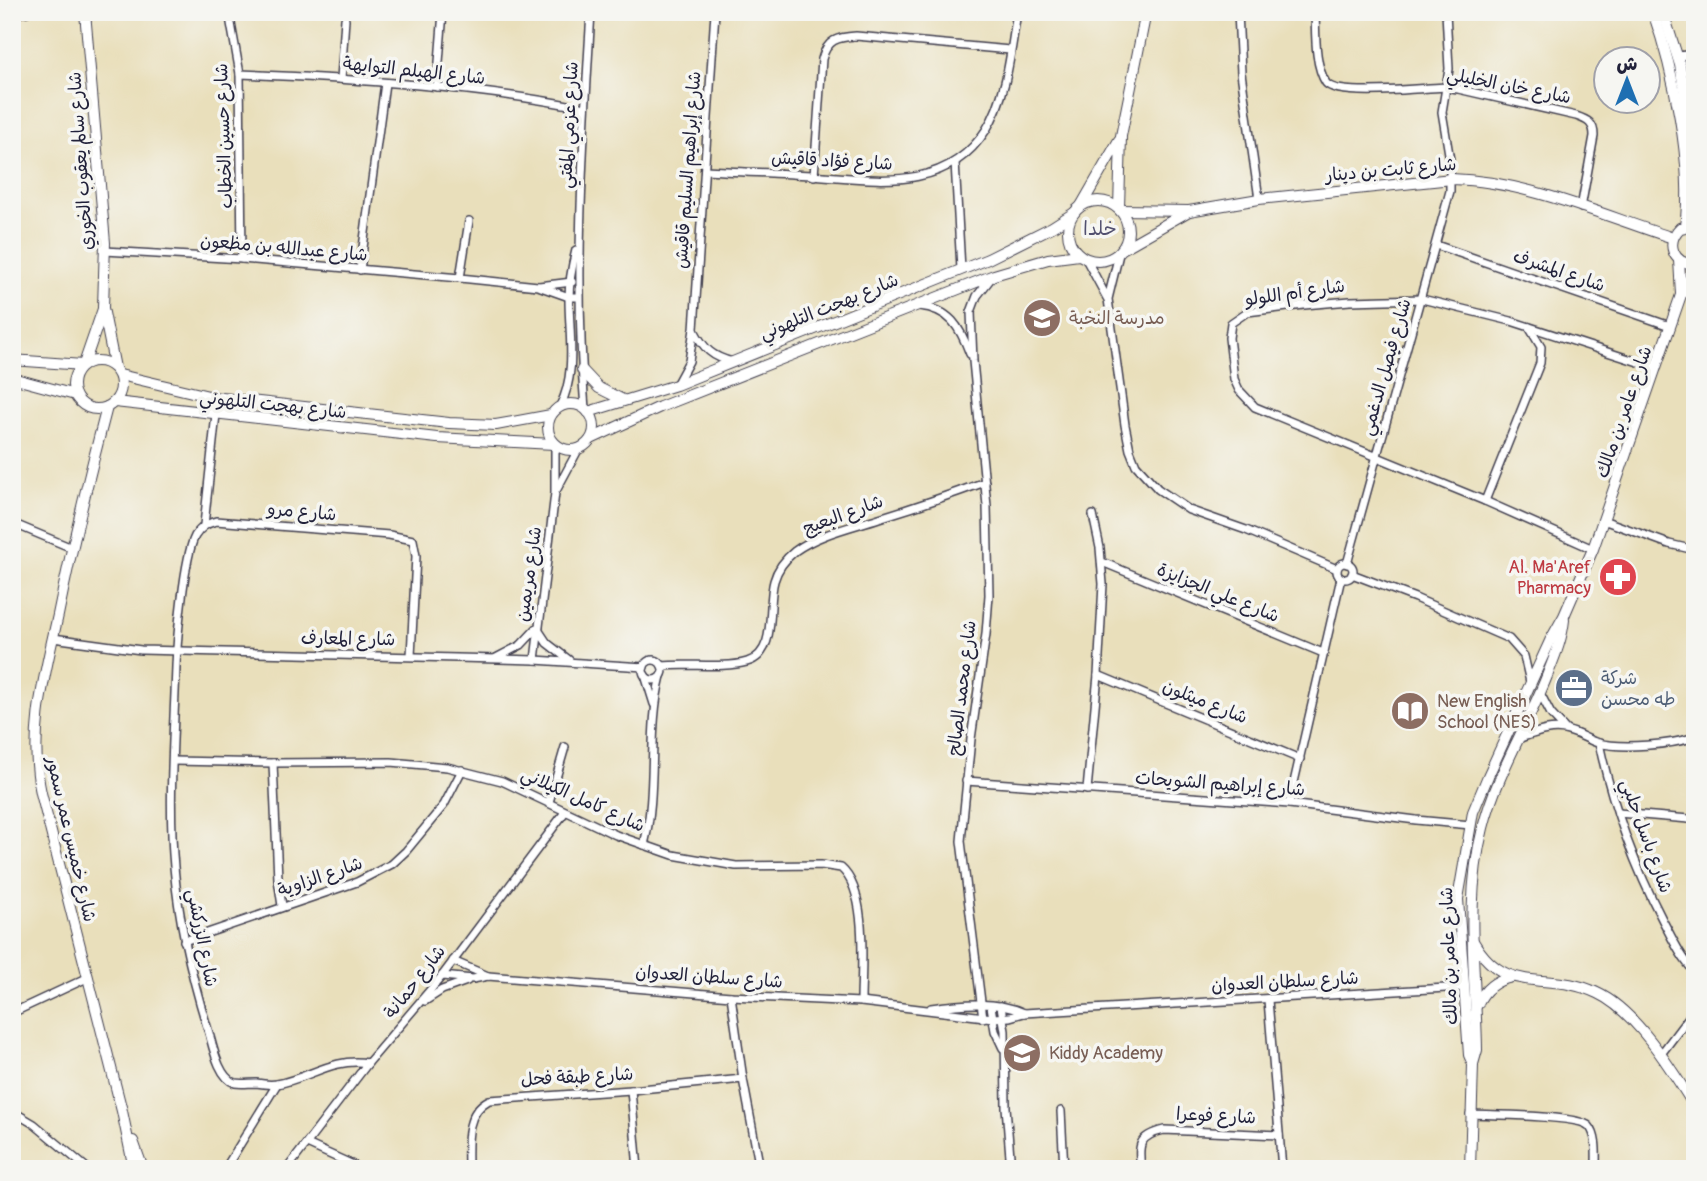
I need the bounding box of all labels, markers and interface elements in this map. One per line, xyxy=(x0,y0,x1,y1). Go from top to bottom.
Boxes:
north arrow xyxy=(1592,46,1662,116)
street label: شارع الهيلم التوايهة xyxy=(341,52,486,92)
text: ش xyxy=(1617,52,1638,76)
street label: شارع عزمي المفتي xyxy=(554,61,588,189)
street label: شارع حسين الخطاب xyxy=(210,63,238,209)
street label: شارع خان الخليلي xyxy=(1444,63,1573,113)
street label: شارع سالم يعقوب الخوري xyxy=(63,71,101,251)
street label: شارع إبراهيم السليم قاقيش xyxy=(670,71,708,270)
street label: شارع فؤاد قاقيش xyxy=(771,146,893,176)
street label: شارع ثابت بن دينار xyxy=(1323,153,1457,187)
district label: خلدا xyxy=(1083,217,1117,241)
street label: شارع عبدالله بن مظعون xyxy=(199,229,369,267)
street label: شارع المشرف xyxy=(1510,245,1608,297)
street label: شارع بهجت التلهوني xyxy=(756,269,903,349)
street label: شارع أم اللولو xyxy=(1242,275,1347,314)
street label: شارع فيصل الدغمي xyxy=(1355,296,1420,439)
school or university icon: مدرسة النخبة xyxy=(1021,297,1063,339)
place label: مدرسة النخبة xyxy=(1069,307,1165,330)
street label: شارع عامر بن مالك xyxy=(1591,343,1657,481)
street label: شارع بهجت التلهوني xyxy=(198,386,348,428)
street label: شارع البعيج xyxy=(800,490,886,540)
street label: شارع مرو xyxy=(265,497,337,526)
street label: شارع مريمين xyxy=(511,525,547,623)
place label: Al. Ma'Aref Pharmacy xyxy=(1508,556,1592,600)
pharmacy icon: Al. Ma'Aref Pharmacy xyxy=(1597,556,1639,598)
street label: شارع علي الجزايزة xyxy=(1152,558,1282,632)
street label: شارع محمد الصالح xyxy=(942,619,982,757)
street label: شارع المعارف xyxy=(301,627,395,651)
office icon: شركة طه محسن xyxy=(1553,667,1595,709)
place label: شركة طه محسن xyxy=(1601,667,1675,711)
street label: شارع ميثلون xyxy=(1159,675,1251,729)
library icon: New English School (NES) xyxy=(1389,690,1431,732)
place label: New English School (NES) xyxy=(1437,690,1537,734)
street label: شارع خميس عمر سمور xyxy=(40,753,101,924)
street label: شارع كامل الكيلاني xyxy=(516,762,648,841)
street label: شارع إبراهيم الشويحات xyxy=(1134,767,1306,803)
street label: شارع باسل حلبي xyxy=(1611,776,1677,897)
street label: شارع الزاوية xyxy=(274,852,366,902)
street label: شارع الزركشي xyxy=(177,887,223,990)
street label: شارع عامر بن مالك xyxy=(1435,887,1463,1025)
street label: شارع حمانة xyxy=(379,941,451,1023)
street label: شارع سلطان العدوان xyxy=(635,960,783,994)
street label: شارع سلطان العدوان xyxy=(1211,967,1359,997)
school or university icon: Kiddy Academy xyxy=(1001,1032,1043,1074)
place label: Kiddy Academy xyxy=(1049,1042,1163,1065)
street label: شارع طبقة فحل xyxy=(520,1063,634,1091)
street label: شارع فوعرا xyxy=(1175,1102,1257,1130)

